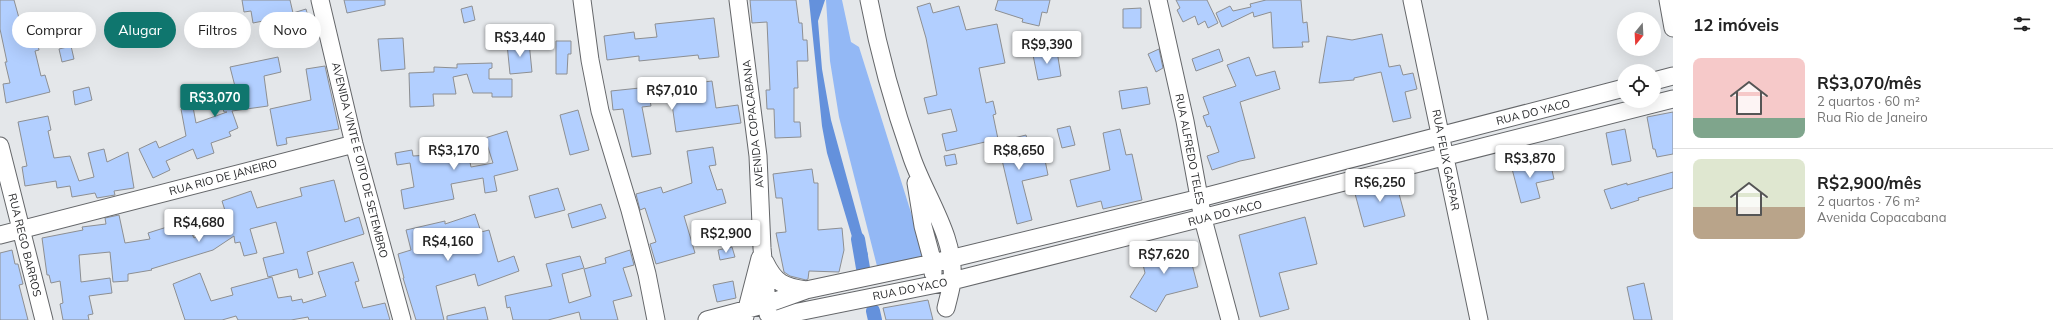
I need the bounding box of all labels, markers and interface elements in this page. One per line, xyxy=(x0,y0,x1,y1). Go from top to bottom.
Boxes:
chip: Comprar xyxy=(12,12,96,48)
chip: Alugar xyxy=(104,12,176,48)
chip: Filtros xyxy=(184,12,251,48)
chip: Novo xyxy=(259,12,321,48)
north arrow xyxy=(1617,12,1661,56)
map controls xyxy=(1617,12,1661,108)
icon: filters xyxy=(2011,13,2033,35)
text: 12 imóveis xyxy=(1693,14,1779,35)
pin: R$3,440 xyxy=(483,24,557,58)
text: R$3,440 xyxy=(494,29,546,45)
pin: R$9,390 xyxy=(1010,31,1084,65)
text: R$9,390 xyxy=(1021,36,1073,52)
street label: AVENIDA COPACABANA xyxy=(739,59,767,189)
street label: AVENIDA VINTE E OITO DE SETEMBRO xyxy=(329,61,391,259)
button: locate xyxy=(1617,64,1661,108)
text: R$3,070/mês xyxy=(1817,72,1922,93)
icon: home xyxy=(1725,74,1773,122)
pin: R$7,010 xyxy=(635,77,709,111)
text: R$7,010 xyxy=(646,82,698,98)
pin: R$3,070 xyxy=(178,84,252,118)
text: R$3,070 xyxy=(189,89,241,105)
street label: RUA ALFREDO TELES xyxy=(1172,92,1208,206)
text: 2 quartos · 60 m² xyxy=(1817,93,1920,109)
street label: RUA DO YACO xyxy=(1495,96,1571,128)
street label: RUA FELIX GASPAR xyxy=(1429,108,1463,212)
text: Rua Rio de Janeiro xyxy=(1817,109,1928,125)
pin: R$3,170 xyxy=(417,137,491,171)
pin: R$8,650 xyxy=(982,137,1056,171)
text: R$3,170 xyxy=(428,142,480,158)
text: R$8,650 xyxy=(993,142,1045,158)
pin: R$3,870 xyxy=(1493,145,1567,179)
text: R$3,870 xyxy=(1504,150,1556,166)
street label: RUA RIO DE JANEIRO xyxy=(167,156,279,198)
pin: R$6,250 xyxy=(1343,169,1417,203)
text: R$2,900/mês xyxy=(1817,172,1922,193)
text: R$6,250 xyxy=(1354,174,1406,190)
icon: home xyxy=(1725,175,1773,223)
street label: RUA REGO BARROS xyxy=(5,192,45,298)
text: 2 quartos · 76 m² xyxy=(1817,193,1920,209)
street label: RUA DO YACO xyxy=(1187,197,1263,229)
pin: R$4,680 xyxy=(162,209,236,243)
text: Avenida Copacabana xyxy=(1817,209,1946,225)
text: R$4,680 xyxy=(173,214,225,230)
pin: R$2,900 xyxy=(689,220,763,254)
text: R$2,900 xyxy=(700,225,752,241)
pin: R$4,160 xyxy=(411,228,485,262)
text: R$4,160 xyxy=(422,233,474,249)
pin: R$7,620 xyxy=(1127,241,1201,275)
text: R$7,620 xyxy=(1138,246,1190,262)
street label: RUA DO YACO xyxy=(871,275,949,303)

